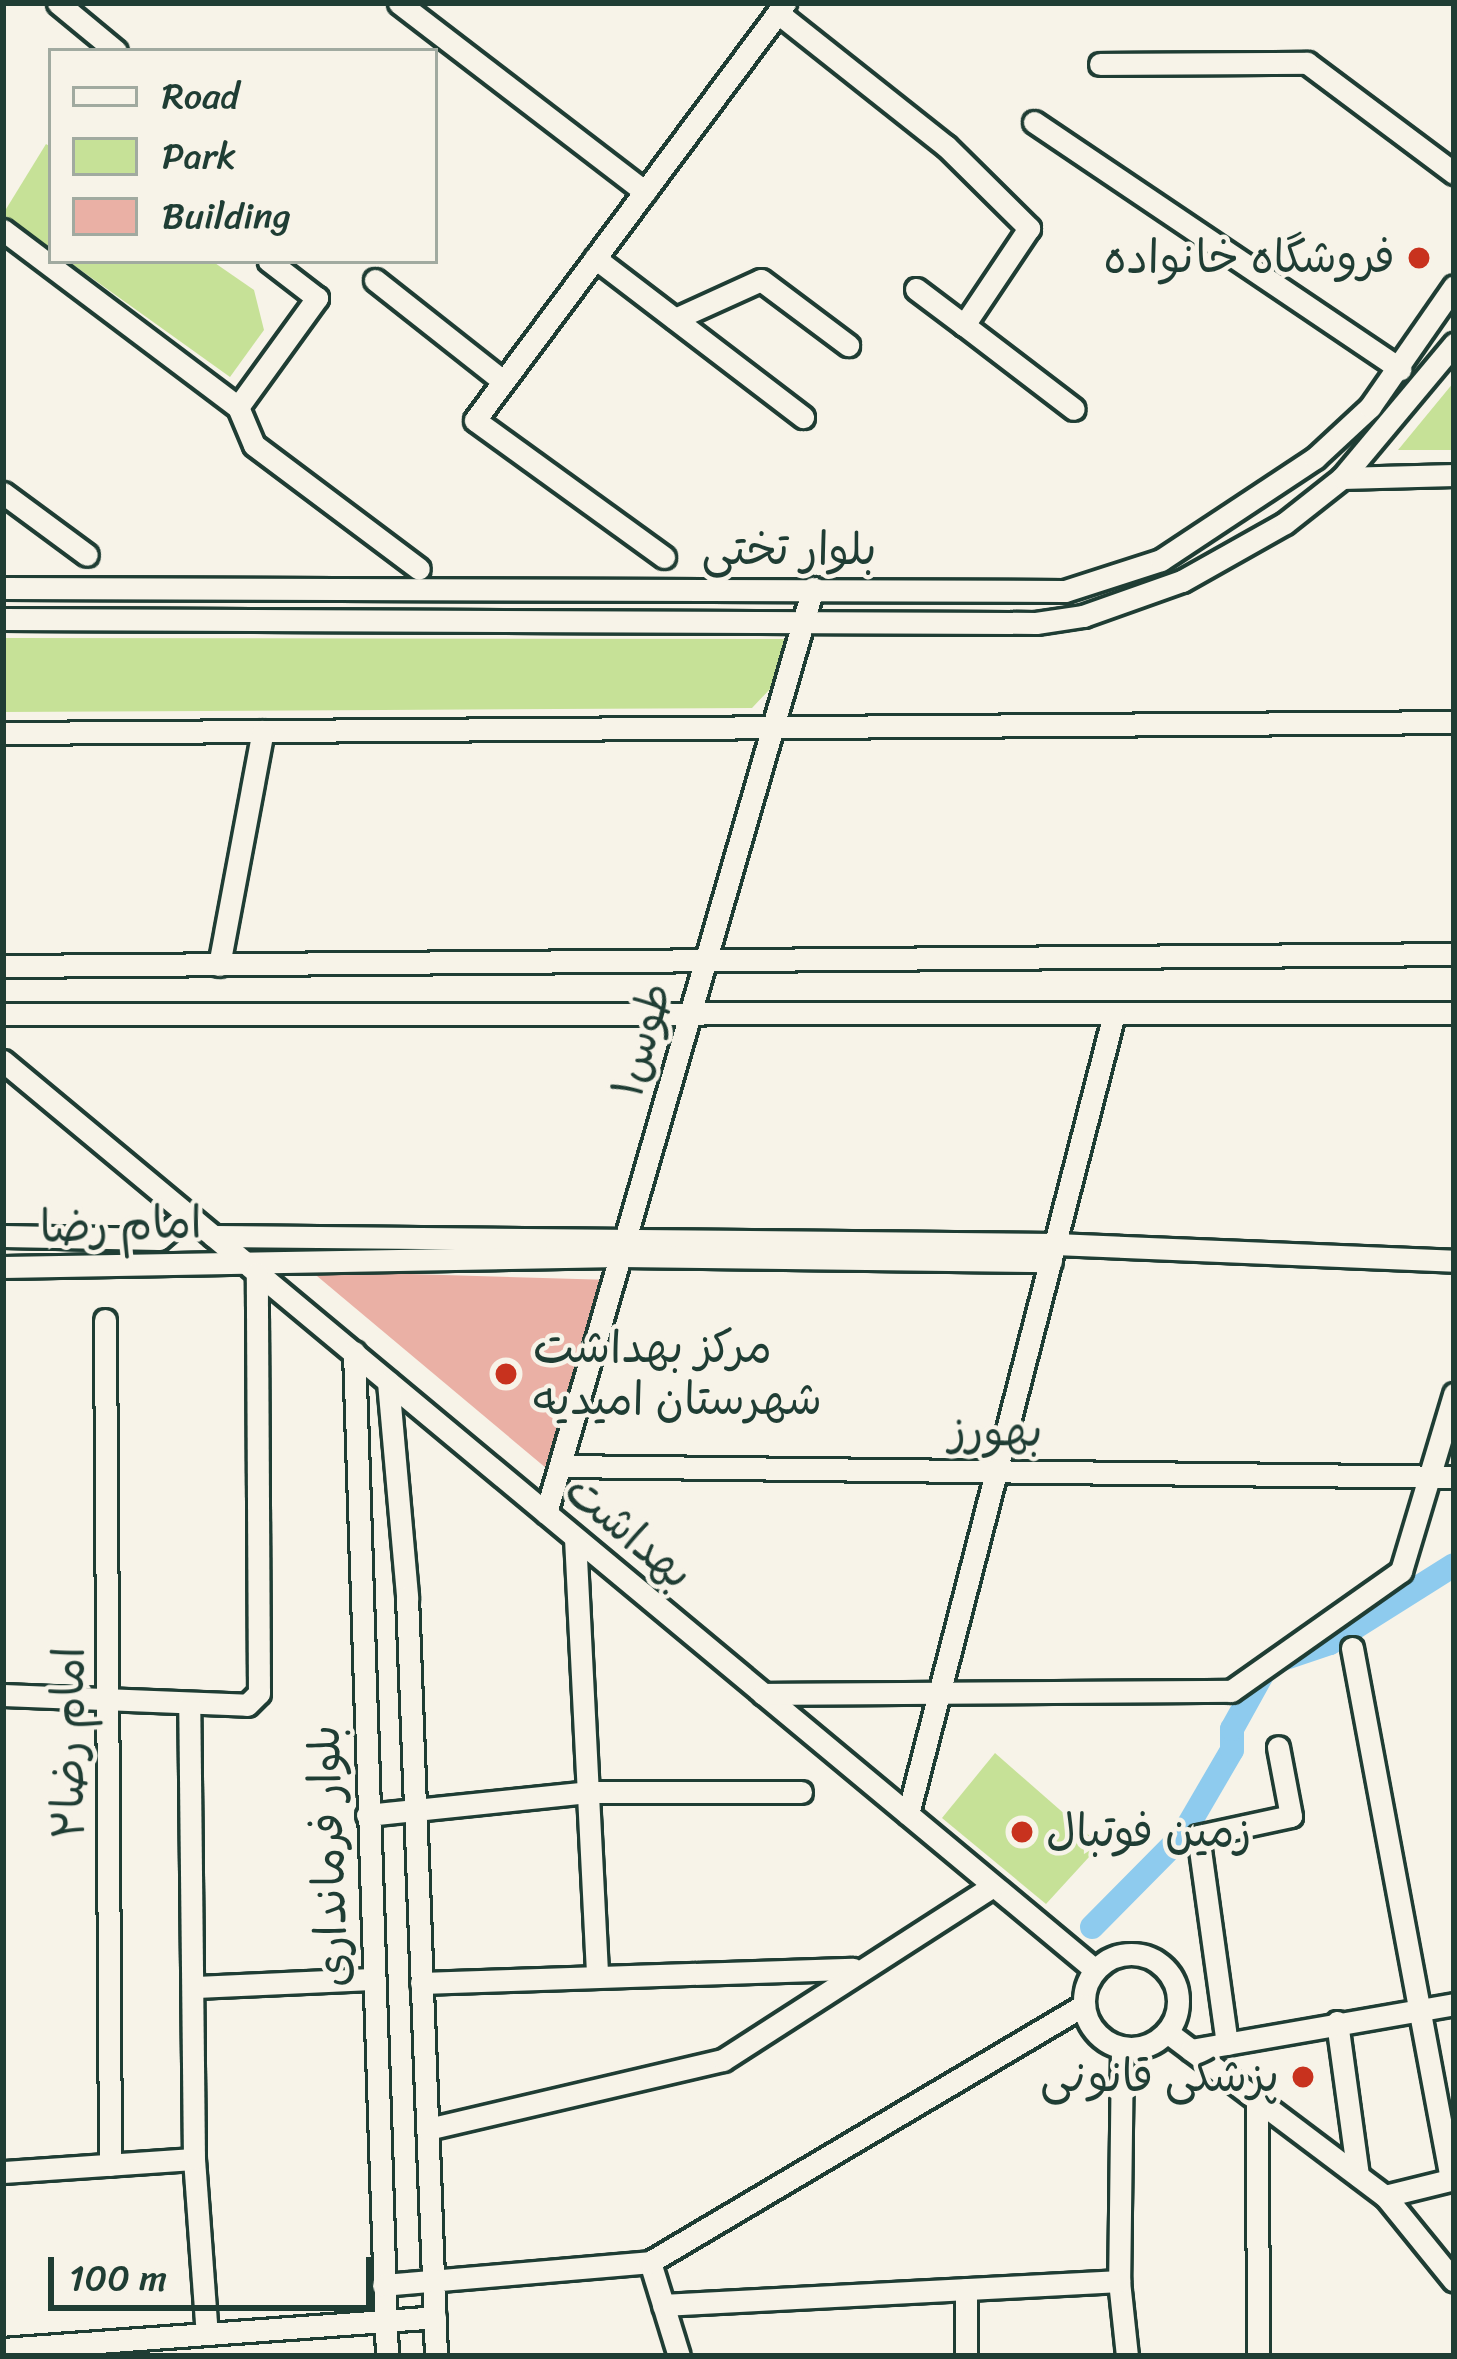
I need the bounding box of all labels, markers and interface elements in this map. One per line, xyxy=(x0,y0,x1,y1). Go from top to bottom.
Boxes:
legend xyxy=(48,48,438,264)
text: Road xyxy=(162,64,239,128)
text: Park xyxy=(162,124,236,188)
text: Building xyxy=(162,184,291,248)
place label: فروشگاه خانواده xyxy=(1104,231,1395,285)
marker: فروشگاه خانواده xyxy=(1406,245,1432,271)
street label: بلوار تختی xyxy=(701,523,877,577)
street label: طوس۱ xyxy=(600,976,684,1104)
street label: امام رضا xyxy=(39,1195,203,1255)
place label: مرکز بهداشت شهرستان امیدیه xyxy=(533,1321,822,1427)
marker: مرکز بهداشت شهرستان امیدیه xyxy=(490,1358,522,1390)
street label: بهورز xyxy=(949,1403,1043,1459)
street label: بهداشت xyxy=(554,1463,704,1601)
street label: امام رضا۲ xyxy=(42,1647,96,1839)
street label: بلوار فرمانداری xyxy=(297,1724,361,1988)
place label: زمین فوتبال xyxy=(1046,1805,1252,1859)
marker: زمین فوتبال xyxy=(1009,1819,1035,1845)
place label: پزشکی قانونی xyxy=(1040,2050,1279,2104)
marker: پزشکی قانونی xyxy=(1290,2064,1316,2090)
scale bar xyxy=(54,2233,378,2307)
text: 100 m xyxy=(69,2246,167,2310)

